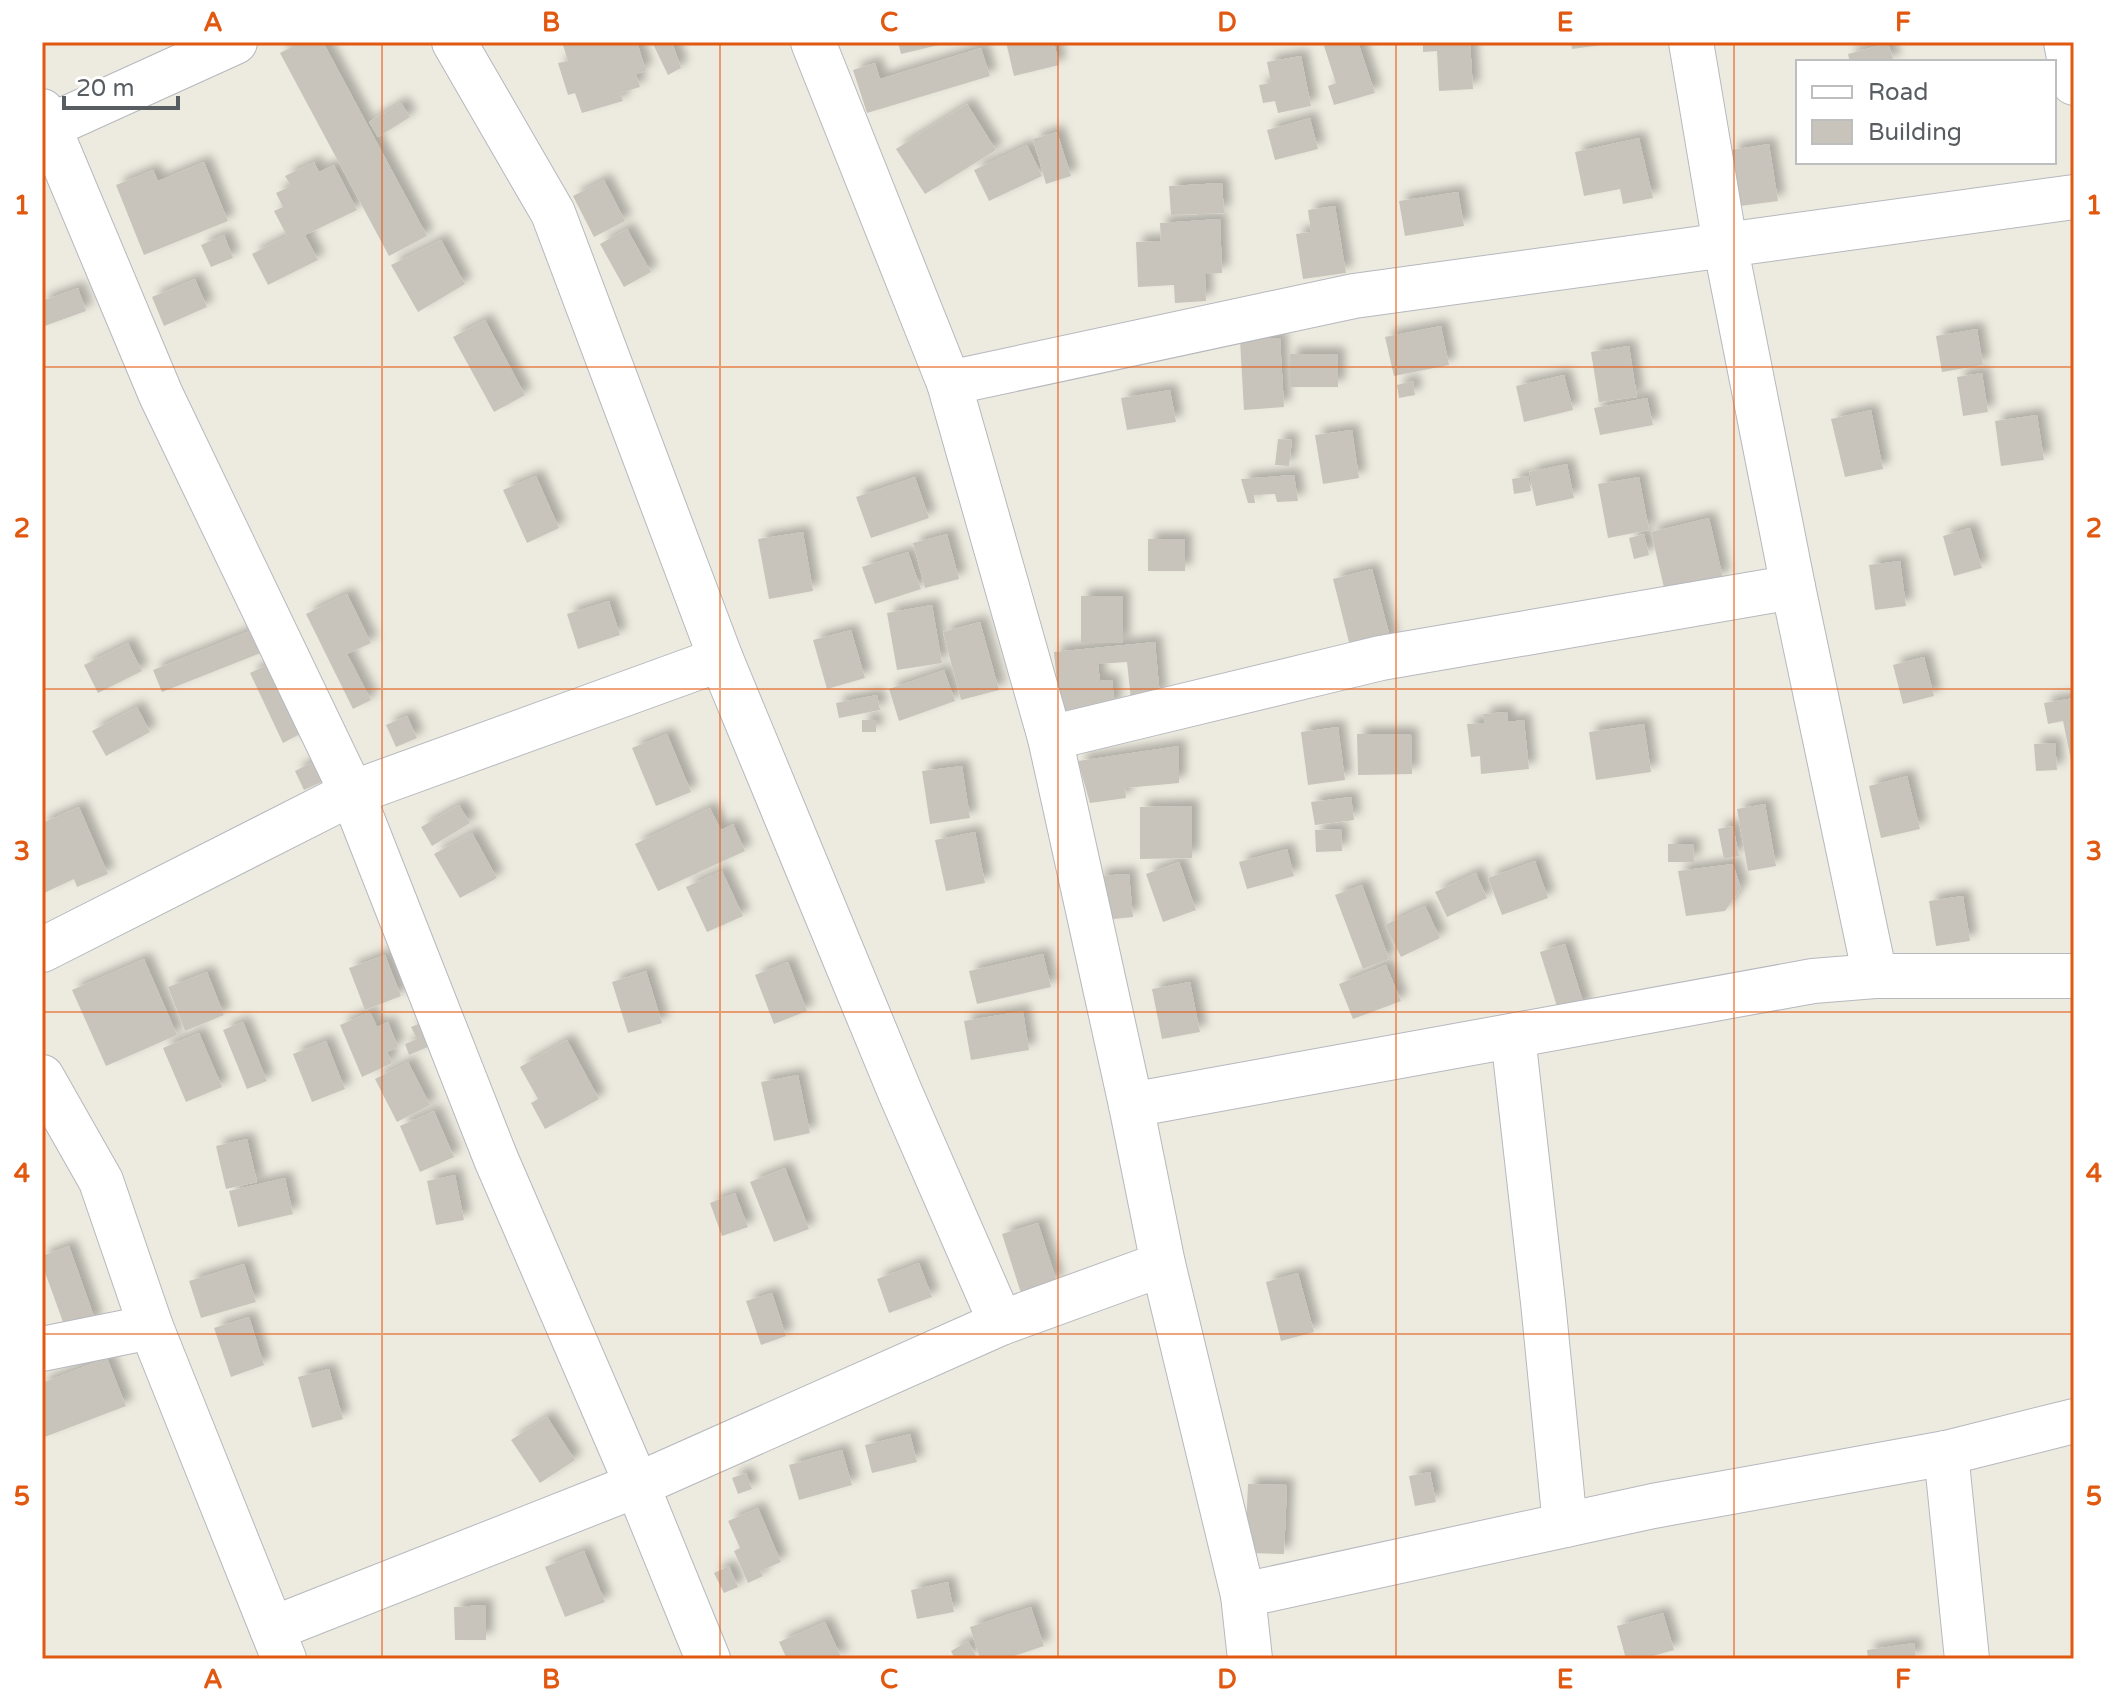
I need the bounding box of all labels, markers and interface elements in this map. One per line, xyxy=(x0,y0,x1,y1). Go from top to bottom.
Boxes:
text: A xyxy=(203,7,223,38)
text: B xyxy=(542,7,560,38)
text: C xyxy=(880,7,898,38)
text: D xyxy=(1217,7,1237,38)
text: E xyxy=(1557,7,1573,38)
text: F xyxy=(1895,7,1911,38)
scale bar xyxy=(64,60,178,110)
legend xyxy=(1796,60,2056,164)
text: 20 m xyxy=(76,74,134,103)
text: Road xyxy=(1868,78,1928,107)
text: Building xyxy=(1868,118,1962,147)
text: 1 xyxy=(14,190,30,221)
text: 1 xyxy=(2086,190,2102,221)
text: 2 xyxy=(14,513,30,544)
text: 2 xyxy=(2086,513,2102,544)
text: 3 xyxy=(14,836,30,867)
text: 3 xyxy=(2086,836,2102,867)
text: 4 xyxy=(14,1158,30,1189)
text: 4 xyxy=(2086,1158,2102,1189)
text: 5 xyxy=(14,1481,30,1512)
text: 5 xyxy=(2086,1481,2102,1512)
text: A xyxy=(203,1664,223,1695)
text: B xyxy=(542,1664,560,1695)
text: C xyxy=(880,1664,898,1695)
text: D xyxy=(1217,1664,1237,1695)
text: E xyxy=(1557,1664,1573,1695)
text: F xyxy=(1895,1664,1911,1695)

